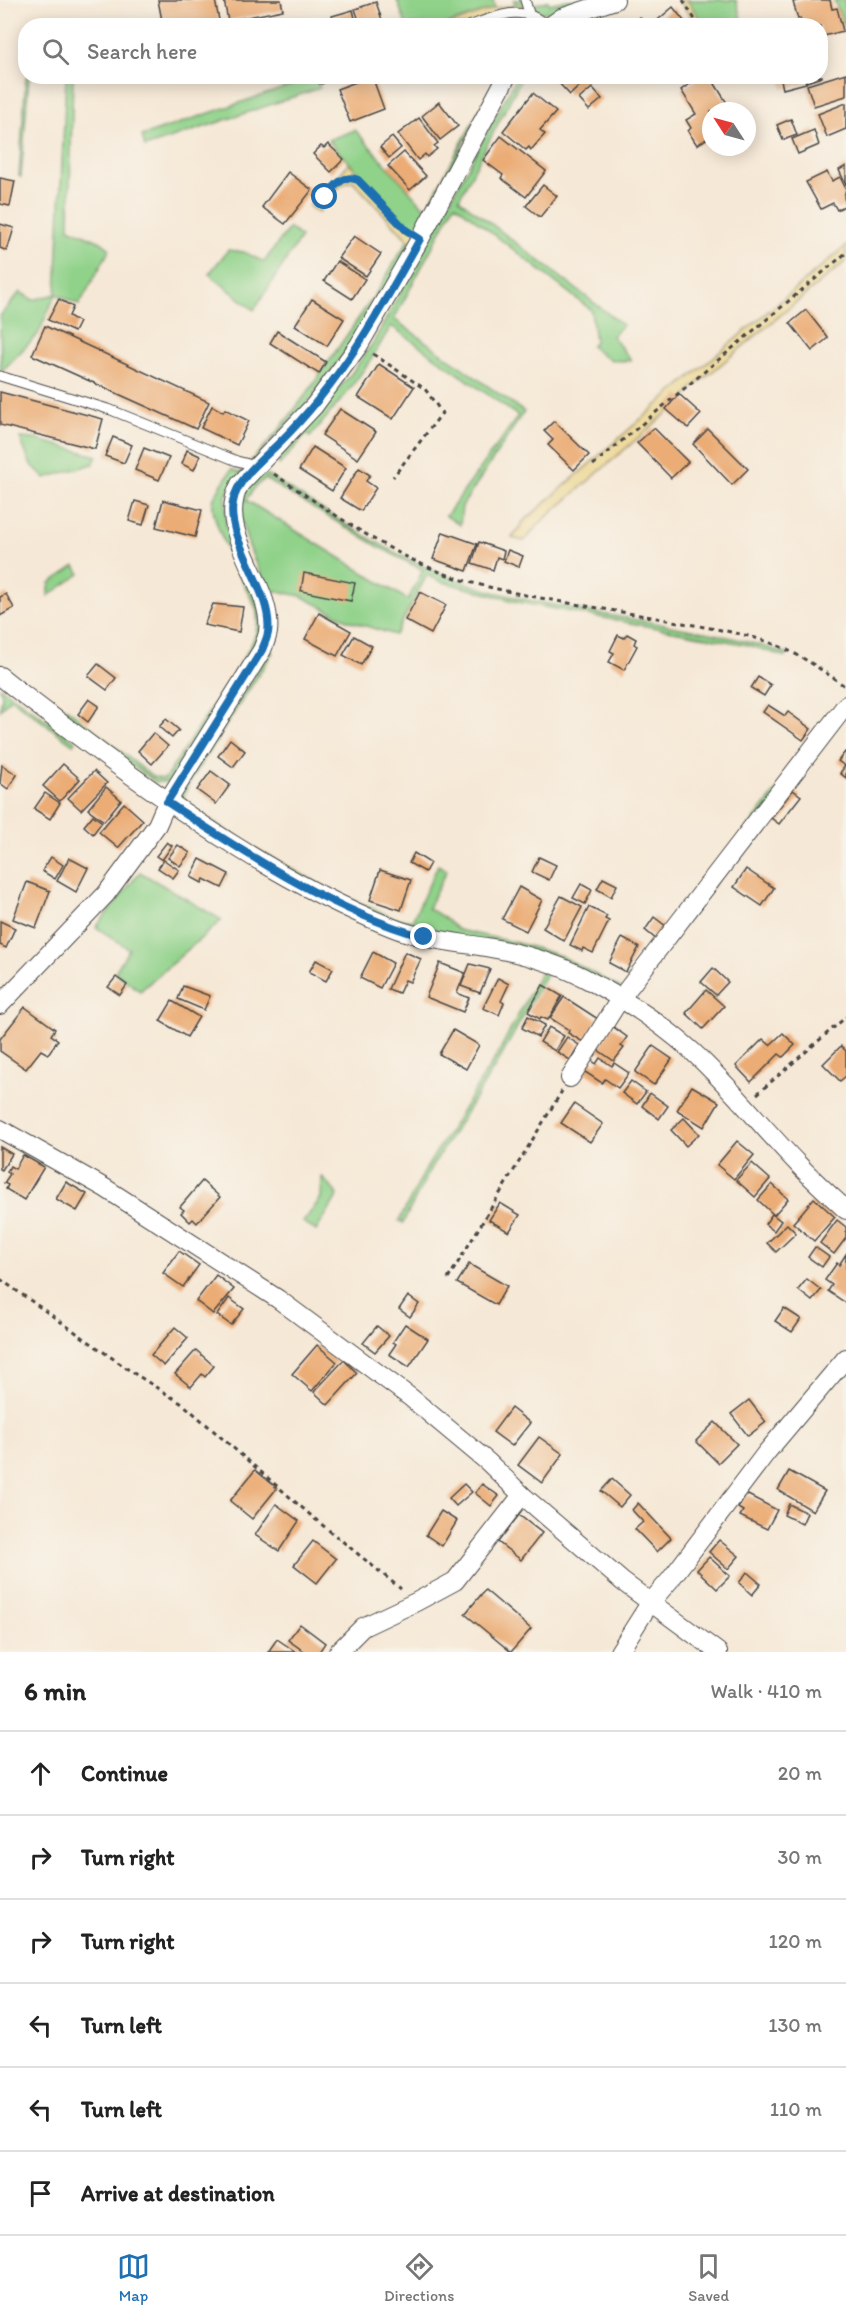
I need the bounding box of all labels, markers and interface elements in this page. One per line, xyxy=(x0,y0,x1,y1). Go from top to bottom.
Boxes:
search box xyxy=(18,18,828,84)
icon: search xyxy=(39,35,72,68)
text: Search here xyxy=(87,38,197,65)
north arrow xyxy=(702,102,756,156)
route start xyxy=(311,183,337,209)
route end xyxy=(410,923,436,949)
text: 6 min xyxy=(24,1675,86,1707)
text: Walk · 410 m xyxy=(711,1679,822,1703)
icon: ahead xyxy=(24,1757,57,1790)
text: Continue xyxy=(81,1760,168,1787)
text: 20 m xyxy=(778,1761,822,1785)
icon: right xyxy=(24,1841,57,1874)
text: Turn right xyxy=(81,1844,175,1871)
text: 30 m xyxy=(777,1845,822,1869)
icon: right xyxy=(24,1925,57,1958)
text: Turn right xyxy=(81,1928,175,1955)
text: 120 m xyxy=(769,1929,822,1953)
icon: left xyxy=(24,2009,57,2042)
text: Turn left xyxy=(81,2012,162,2039)
text: 130 m xyxy=(768,2013,822,2037)
icon: left xyxy=(24,2093,57,2126)
text: Turn left xyxy=(81,2096,162,2123)
text: 110 m xyxy=(770,2097,822,2121)
icon: arrive xyxy=(24,2177,57,2210)
text: Arrive at destination xyxy=(81,2180,275,2207)
tab: Map xyxy=(117,2250,150,2305)
tab: Directions xyxy=(384,2250,454,2305)
tab: Saved xyxy=(688,2250,729,2305)

